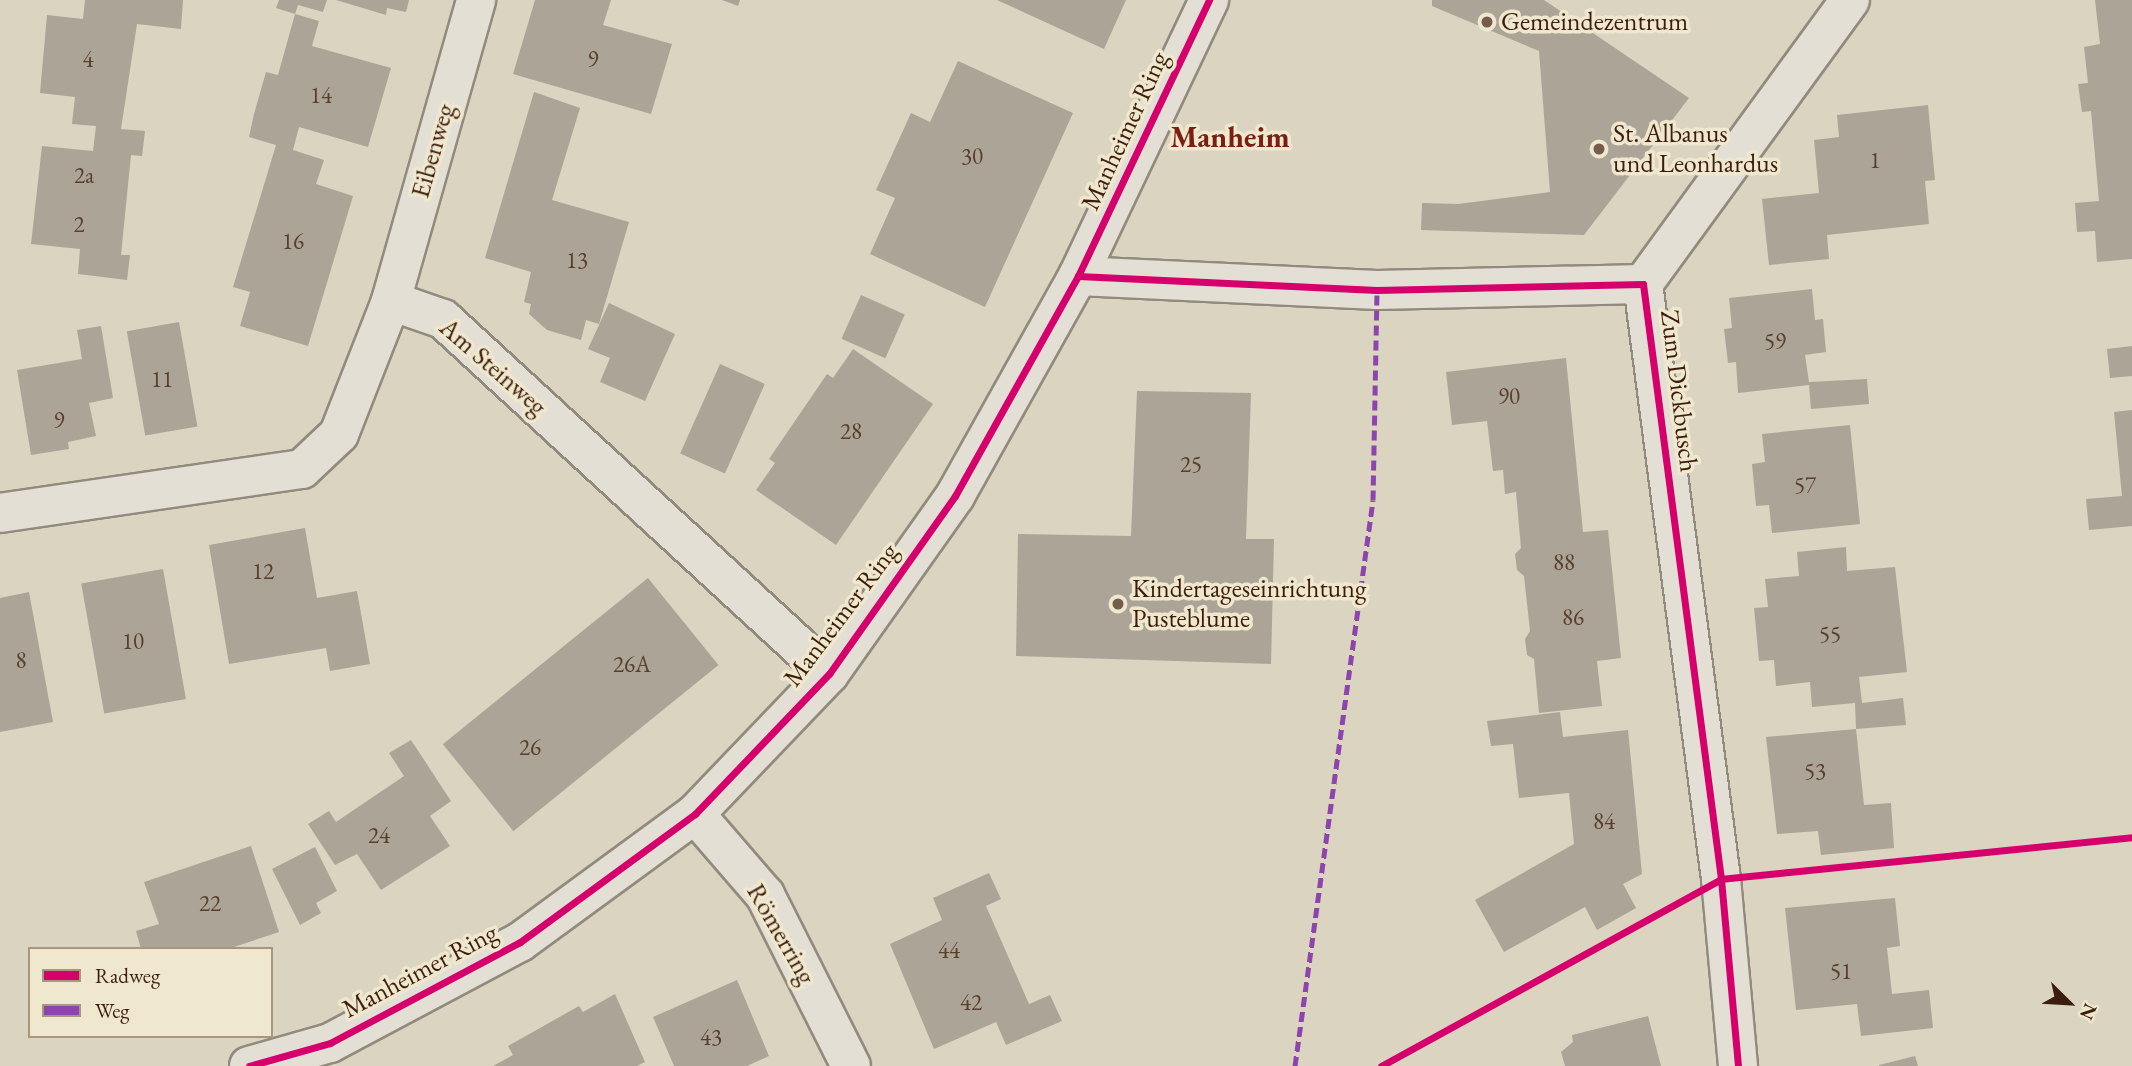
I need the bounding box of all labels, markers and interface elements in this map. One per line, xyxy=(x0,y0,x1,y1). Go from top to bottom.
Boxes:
place label: Gemeindezentrum xyxy=(1501,6,1688,38)
marker: Gemeindezentrum xyxy=(1479,14,1495,30)
house number: 4 xyxy=(82,45,94,73)
house number: 9 xyxy=(587,45,599,73)
street label: Manheimer Ring xyxy=(1075,47,1175,215)
house number: 14 xyxy=(310,81,332,109)
street label: Eibenweg xyxy=(405,100,461,202)
place label: St. Albanus und Leonhardus xyxy=(1613,118,1778,180)
district label: Manheim xyxy=(1170,119,1290,155)
marker: St. Albanus und Leonhardus xyxy=(1591,141,1607,157)
house number: 30 xyxy=(961,142,983,170)
house number: 1 xyxy=(1869,146,1881,174)
house number: 2a xyxy=(74,161,94,189)
house number: 2 xyxy=(73,210,85,238)
house number: 16 xyxy=(282,227,304,255)
house number: 13 xyxy=(566,246,588,274)
street label: Zum Dickbusch xyxy=(1654,308,1704,474)
street label: Am Steinweg xyxy=(433,312,553,422)
house number: 59 xyxy=(1764,327,1786,355)
house number: 11 xyxy=(151,365,173,393)
house number: 90 xyxy=(1498,382,1520,410)
house number: 9 xyxy=(53,406,65,434)
house number: 28 xyxy=(840,417,862,445)
house number: 25 xyxy=(1180,450,1202,478)
house number: 57 xyxy=(1794,471,1816,499)
street label: Manheimer Ring xyxy=(777,537,905,693)
house number: 88 xyxy=(1553,548,1575,576)
house number: 12 xyxy=(252,557,274,585)
place label: Kindertageseinrichtung Pusteblume xyxy=(1132,573,1366,634)
marker: Kindertageseinrichtung Pusteblume xyxy=(1110,596,1126,612)
house number: 86 xyxy=(1562,603,1584,631)
house number: 55 xyxy=(1819,620,1841,648)
house number: 10 xyxy=(122,627,144,655)
house number: 8 xyxy=(15,646,27,674)
house number: 26A xyxy=(613,650,651,678)
house number: 26 xyxy=(519,733,541,761)
house number: 53 xyxy=(1804,757,1826,785)
house number: 84 xyxy=(1593,807,1615,835)
house number: 24 xyxy=(368,821,390,849)
street label: Römerring xyxy=(740,878,822,990)
house number: 22 xyxy=(199,889,221,917)
street label: Manheimer Ring xyxy=(337,917,503,1025)
house number: 44 xyxy=(938,936,960,964)
legend xyxy=(28,947,273,1038)
house number: 51 xyxy=(1830,957,1852,985)
text: Radweg xyxy=(95,962,160,989)
north arrow xyxy=(2034,968,2104,1038)
house number: 42 xyxy=(960,988,982,1016)
text: Weg xyxy=(95,997,129,1024)
text: N xyxy=(2074,1000,2103,1024)
house number: 43 xyxy=(700,1023,722,1051)

